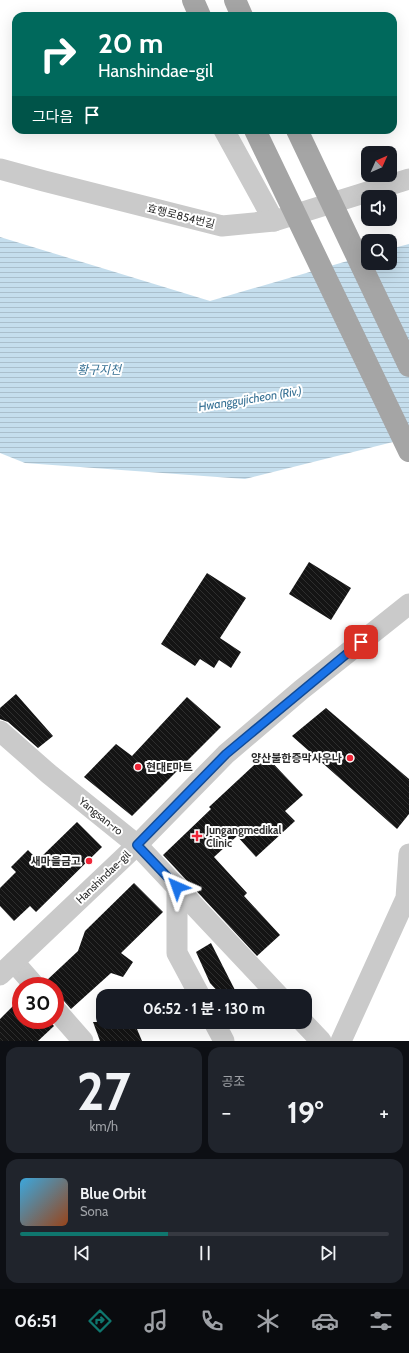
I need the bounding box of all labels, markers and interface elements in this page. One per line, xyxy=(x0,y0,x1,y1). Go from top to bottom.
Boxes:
text: 20 m xyxy=(98,26,163,60)
icon: right xyxy=(32,28,84,80)
text: Hanshindae-gil xyxy=(98,60,213,82)
icon: arrive xyxy=(81,104,103,126)
text: 그다음 xyxy=(32,108,73,126)
north arrow xyxy=(361,146,397,182)
map controls xyxy=(361,146,397,270)
button: sound xyxy=(361,190,397,226)
street label: 효행로854번길 xyxy=(146,201,216,231)
button: search xyxy=(361,234,397,270)
water label: 황구지천 xyxy=(77,362,123,377)
water label: Hwanggujicheon (Riv.) xyxy=(197,383,303,414)
pin xyxy=(344,625,378,659)
icon: arrive xyxy=(350,631,372,653)
place label: 양산불한증막사우나 xyxy=(251,751,342,765)
marker: 양산불한증막사우나 xyxy=(345,753,355,763)
place label: 현대E마트 xyxy=(146,760,193,774)
marker: 현대E마트 xyxy=(133,762,143,772)
street label: Yangsan-ro xyxy=(75,793,126,838)
place label: Jungangmedikal Clinic xyxy=(205,823,282,850)
marker: Jungangmedikal Clinic xyxy=(191,830,203,842)
street label: Hanshindae-gil xyxy=(73,847,133,906)
place label: 새마을금고 xyxy=(30,854,81,868)
marker: 새마을금고 xyxy=(84,856,94,866)
position arrow xyxy=(156,866,198,908)
speed limit sign: 30 xyxy=(12,977,64,1029)
text: 06:52 · 1 분 · 130 m xyxy=(143,1000,265,1018)
text: 27 xyxy=(77,1060,131,1123)
text: 공조 xyxy=(222,1073,245,1089)
text: 19° xyxy=(287,1094,324,1131)
text: − xyxy=(222,1099,231,1126)
text: + xyxy=(379,1099,389,1126)
text: km/h xyxy=(90,1118,118,1134)
text: Blue Orbit xyxy=(80,1185,146,1203)
text: Sona xyxy=(80,1203,108,1219)
icon: previous xyxy=(71,1242,93,1264)
icon: pause xyxy=(194,1242,216,1264)
icon: next xyxy=(317,1242,339,1264)
icon: directions xyxy=(86,1307,114,1335)
icon: music xyxy=(142,1307,170,1335)
icon: phone xyxy=(198,1307,226,1335)
icon: climate xyxy=(254,1307,282,1335)
icon: car xyxy=(311,1307,339,1335)
icon: filters xyxy=(367,1307,395,1335)
text: 06:51 xyxy=(14,1310,57,1332)

